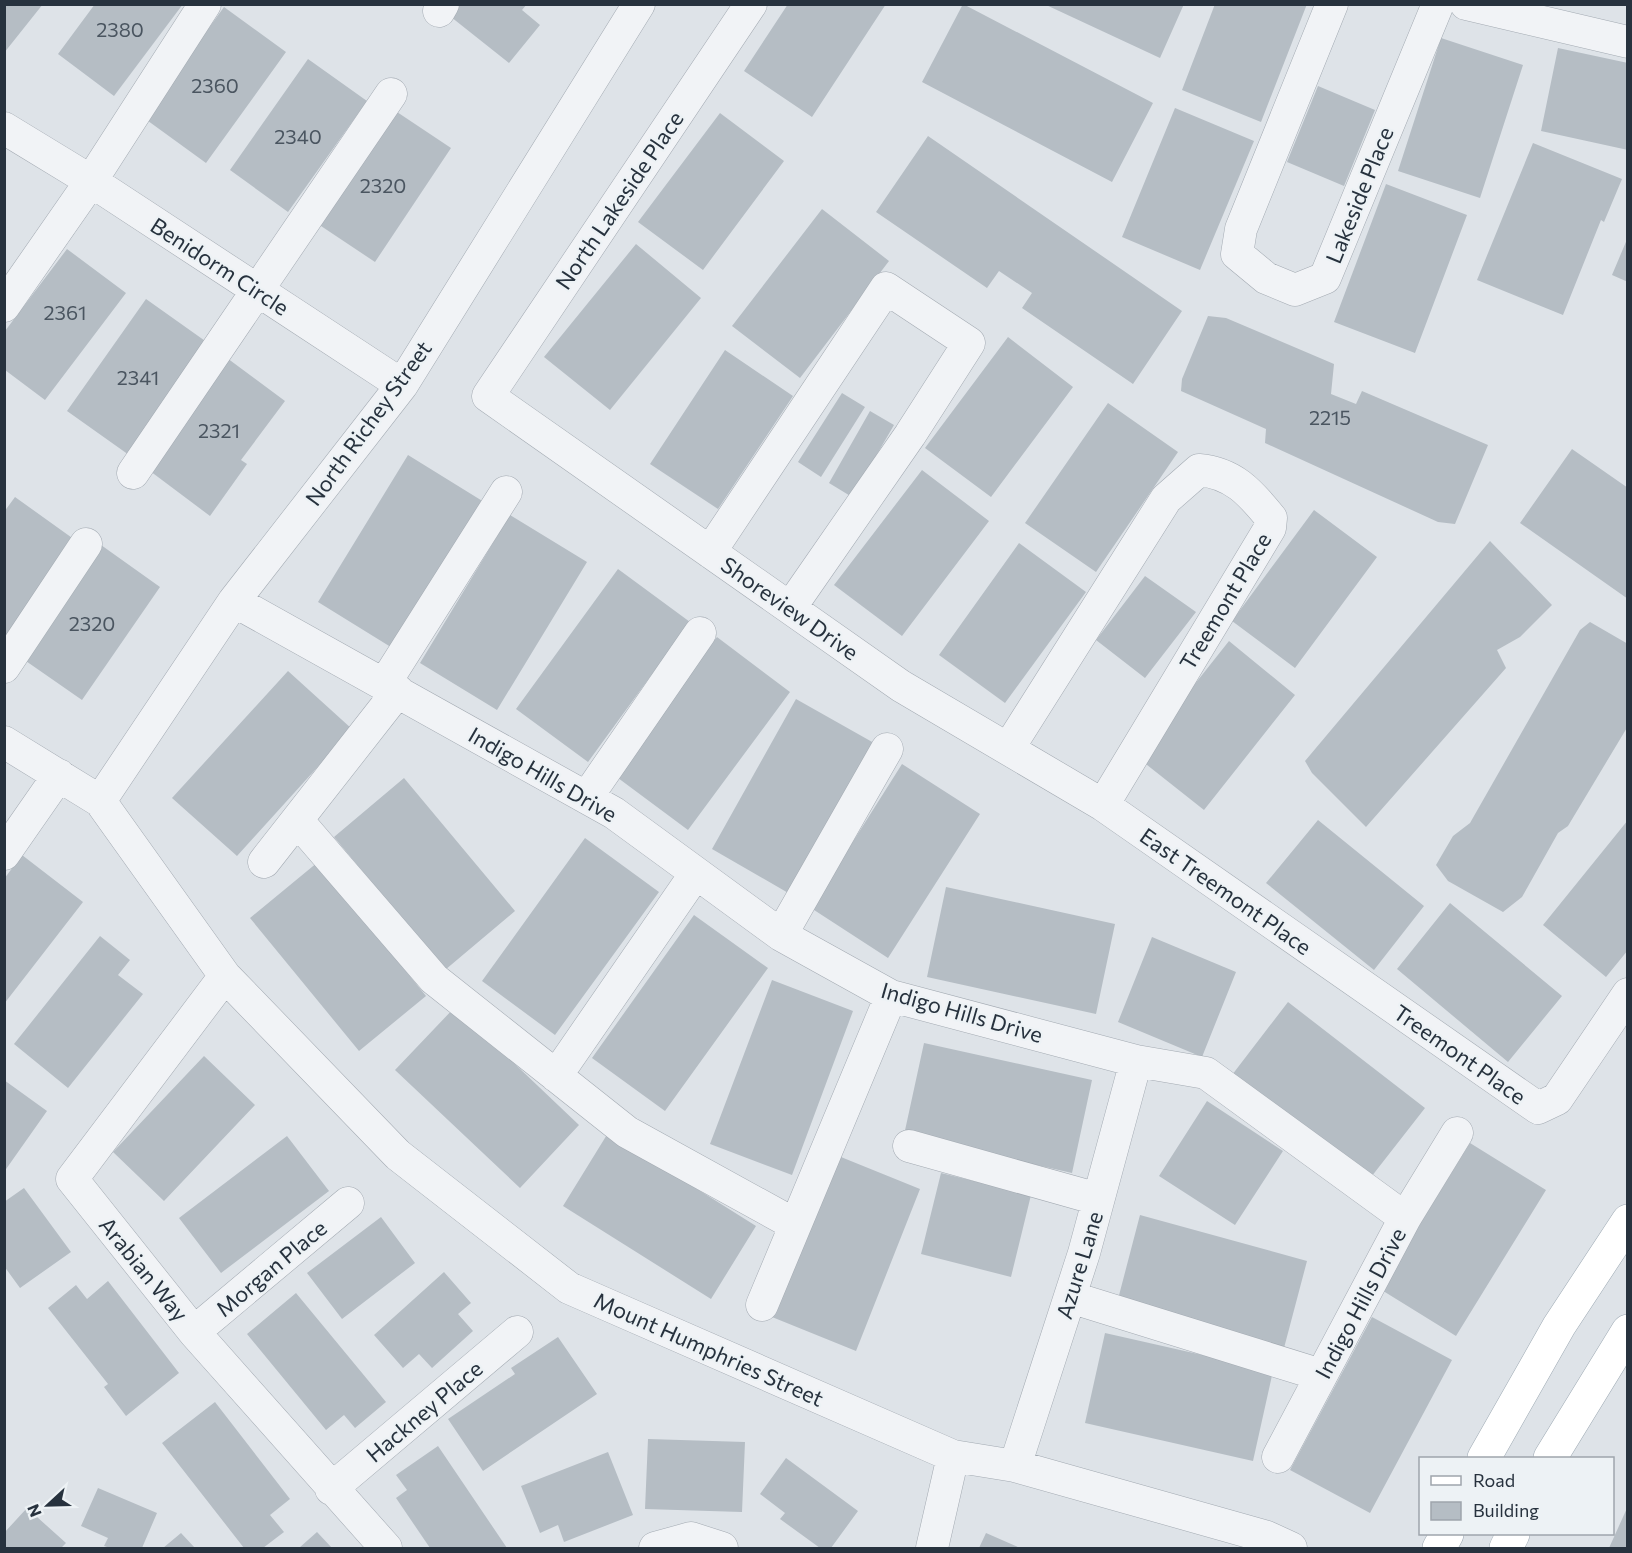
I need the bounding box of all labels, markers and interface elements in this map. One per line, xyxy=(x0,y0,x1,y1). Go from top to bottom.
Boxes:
house number: 2380 xyxy=(96,17,144,41)
house number: 2360 xyxy=(191,73,239,97)
street label: North Lakeside Place xyxy=(549,106,689,294)
street label: Lakeside Place xyxy=(1319,123,1399,267)
house number: 2340 xyxy=(274,124,322,148)
house number: 2320 xyxy=(360,173,406,197)
street label: Benidorm Circle xyxy=(146,211,294,321)
house number: 2361 xyxy=(43,300,87,324)
street label: North Richey Street xyxy=(299,335,437,511)
house number: 2341 xyxy=(117,365,159,389)
house number: 2215 xyxy=(1309,405,1351,429)
house number: 2321 xyxy=(198,418,240,442)
street label: Treemont Place xyxy=(1173,527,1277,675)
street label: Shoreview Drive xyxy=(716,551,864,665)
house number: 2320 xyxy=(69,611,115,635)
street label: Indigo Hills Drive xyxy=(464,721,622,827)
street label: East Treemont Place xyxy=(1135,822,1317,960)
street label: Indigo Hills Drive xyxy=(878,976,1046,1048)
street label: Treemont Place xyxy=(1389,998,1531,1110)
street label: Azure Lane xyxy=(1050,1208,1108,1322)
street label: Arabian Way xyxy=(94,1211,194,1327)
street label: Morgan Place xyxy=(210,1214,332,1322)
street label: Indigo Hills Drive xyxy=(1309,1223,1411,1383)
street label: Mount Humphries Street xyxy=(590,1286,828,1412)
street label: Hackney Place xyxy=(360,1354,488,1468)
legend xyxy=(1419,1457,1614,1535)
text: Road xyxy=(1473,1469,1515,1491)
north arrow xyxy=(18,1475,78,1535)
text: Building xyxy=(1473,1499,1539,1521)
text: N xyxy=(23,1502,45,1520)

